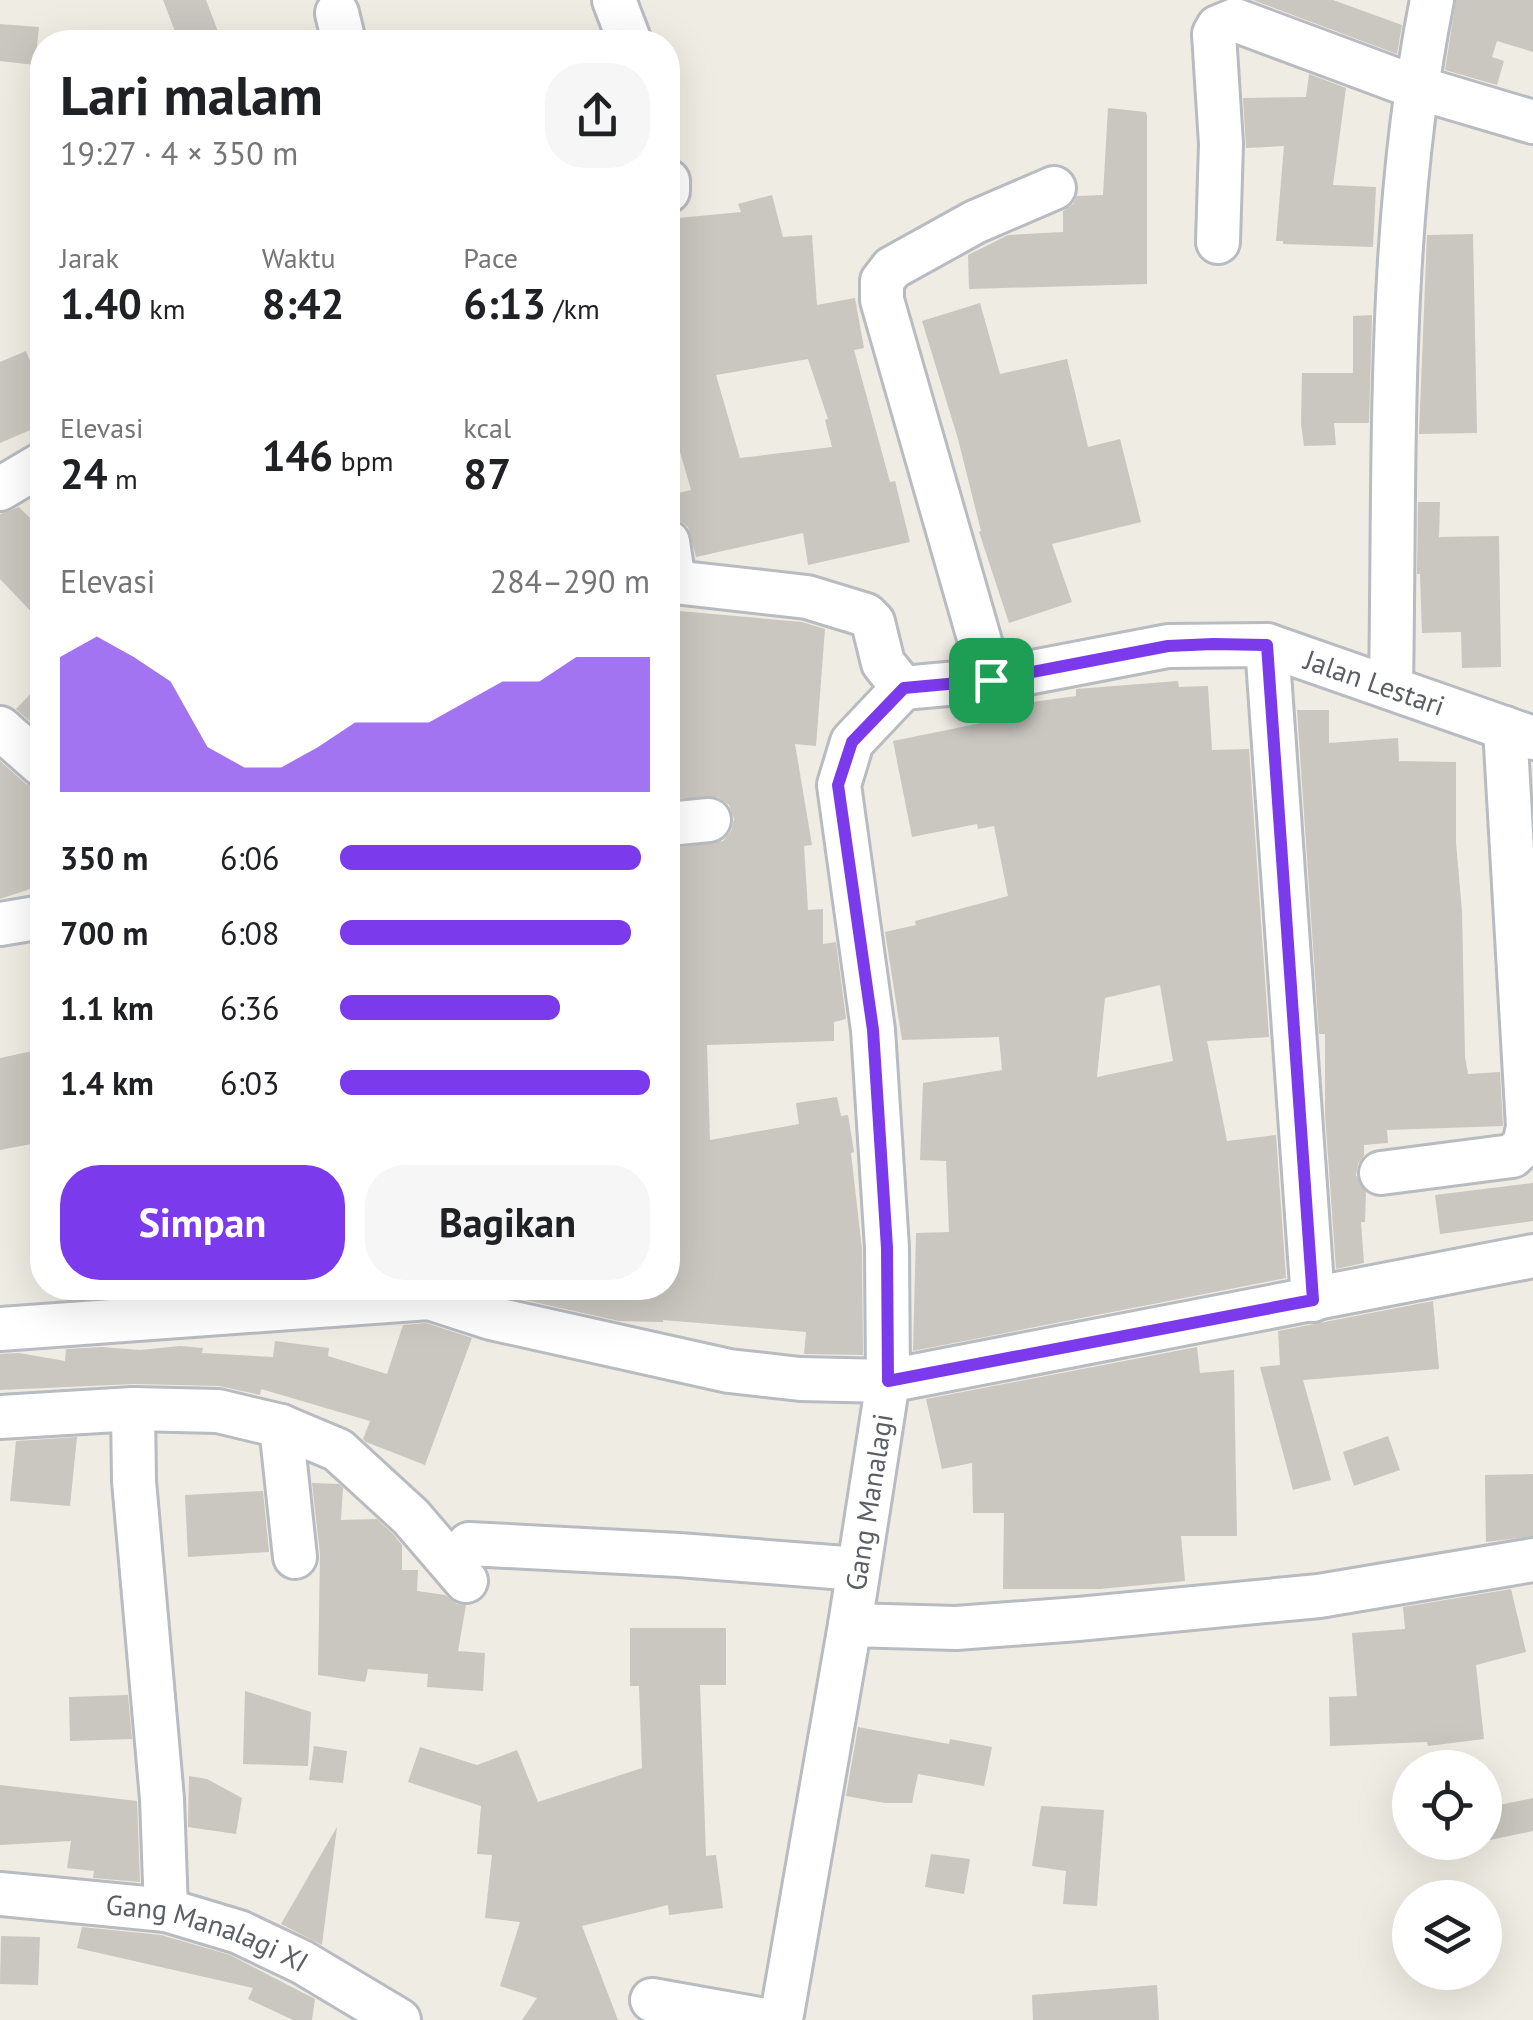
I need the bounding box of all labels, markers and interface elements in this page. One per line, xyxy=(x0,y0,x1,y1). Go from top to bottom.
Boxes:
text: Lari malam xyxy=(60,59,323,130)
button: share xyxy=(545,63,650,168)
text: 19:27 · 4 × 350 m xyxy=(60,132,298,174)
text: Jarak xyxy=(60,239,119,276)
text: Waktu xyxy=(262,239,336,276)
text: Pace xyxy=(463,239,518,276)
text: 1.40 xyxy=(60,276,142,331)
text: 8:42 xyxy=(262,276,344,331)
text: 6:13 xyxy=(463,276,546,331)
text: km xyxy=(142,290,185,327)
text: /km xyxy=(546,290,600,327)
text: Elevasi xyxy=(60,409,143,446)
text: kcal xyxy=(463,409,511,446)
text: 146 xyxy=(262,428,333,483)
text: bpm xyxy=(333,442,394,479)
text: 24 xyxy=(60,446,108,501)
text: 87 xyxy=(463,446,511,501)
text: m xyxy=(108,460,138,497)
text: Elevasi xyxy=(60,560,155,602)
text: 284–290 m xyxy=(490,560,650,602)
pin xyxy=(949,638,1034,723)
street label: Jalan Lestari xyxy=(1299,640,1450,724)
icon: arrive xyxy=(964,653,1019,708)
text: 350 m xyxy=(60,837,148,879)
text: 6:06 xyxy=(220,837,279,879)
text: 700 m xyxy=(60,912,148,954)
text: 6:08 xyxy=(220,912,279,954)
text: 1.1 km xyxy=(60,987,154,1029)
text: 6:36 xyxy=(220,987,279,1029)
text: 1.4 km xyxy=(60,1062,154,1104)
text: 6:03 xyxy=(220,1062,279,1104)
button: Simpan xyxy=(60,1165,345,1280)
button: Bagikan xyxy=(365,1165,650,1280)
street label: Gang Manalagi xyxy=(836,1411,901,1593)
map controls xyxy=(1392,1750,1502,1990)
button: locate xyxy=(1392,1750,1502,1860)
button: layers xyxy=(1392,1880,1502,1990)
street label: Gang Manalagi XI xyxy=(104,1885,316,1980)

